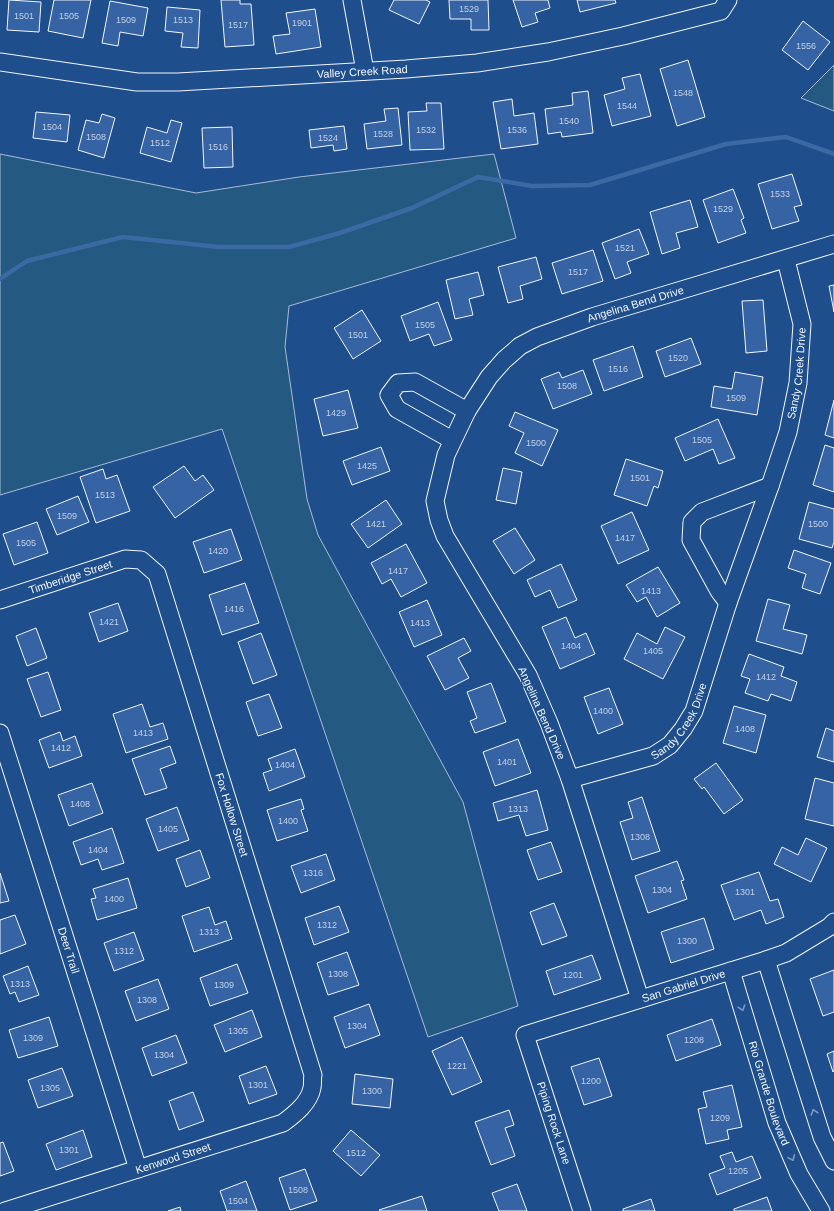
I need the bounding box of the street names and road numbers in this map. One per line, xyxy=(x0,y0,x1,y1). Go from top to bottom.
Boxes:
street label: Valley Creek Road xyxy=(316,63,408,80)
street label: Angelina Bend Drive xyxy=(585,284,685,324)
street label: Sandy Creek Drive xyxy=(785,327,808,420)
street label: Timberidge Street xyxy=(27,558,114,596)
street label: Angelina Bend Drive xyxy=(516,665,568,761)
street label: Sandy Creek Drive xyxy=(649,681,708,762)
street label: Fox Hollow Street xyxy=(213,771,251,858)
street label: Deer Trail xyxy=(56,926,82,975)
street label: San Gabriel Drive xyxy=(640,967,727,1004)
street label: Rio Grande Boulevard xyxy=(747,1040,792,1147)
street label: Piping Rock Lane xyxy=(535,1080,573,1166)
street label: Kenwood Street xyxy=(134,1140,212,1176)

